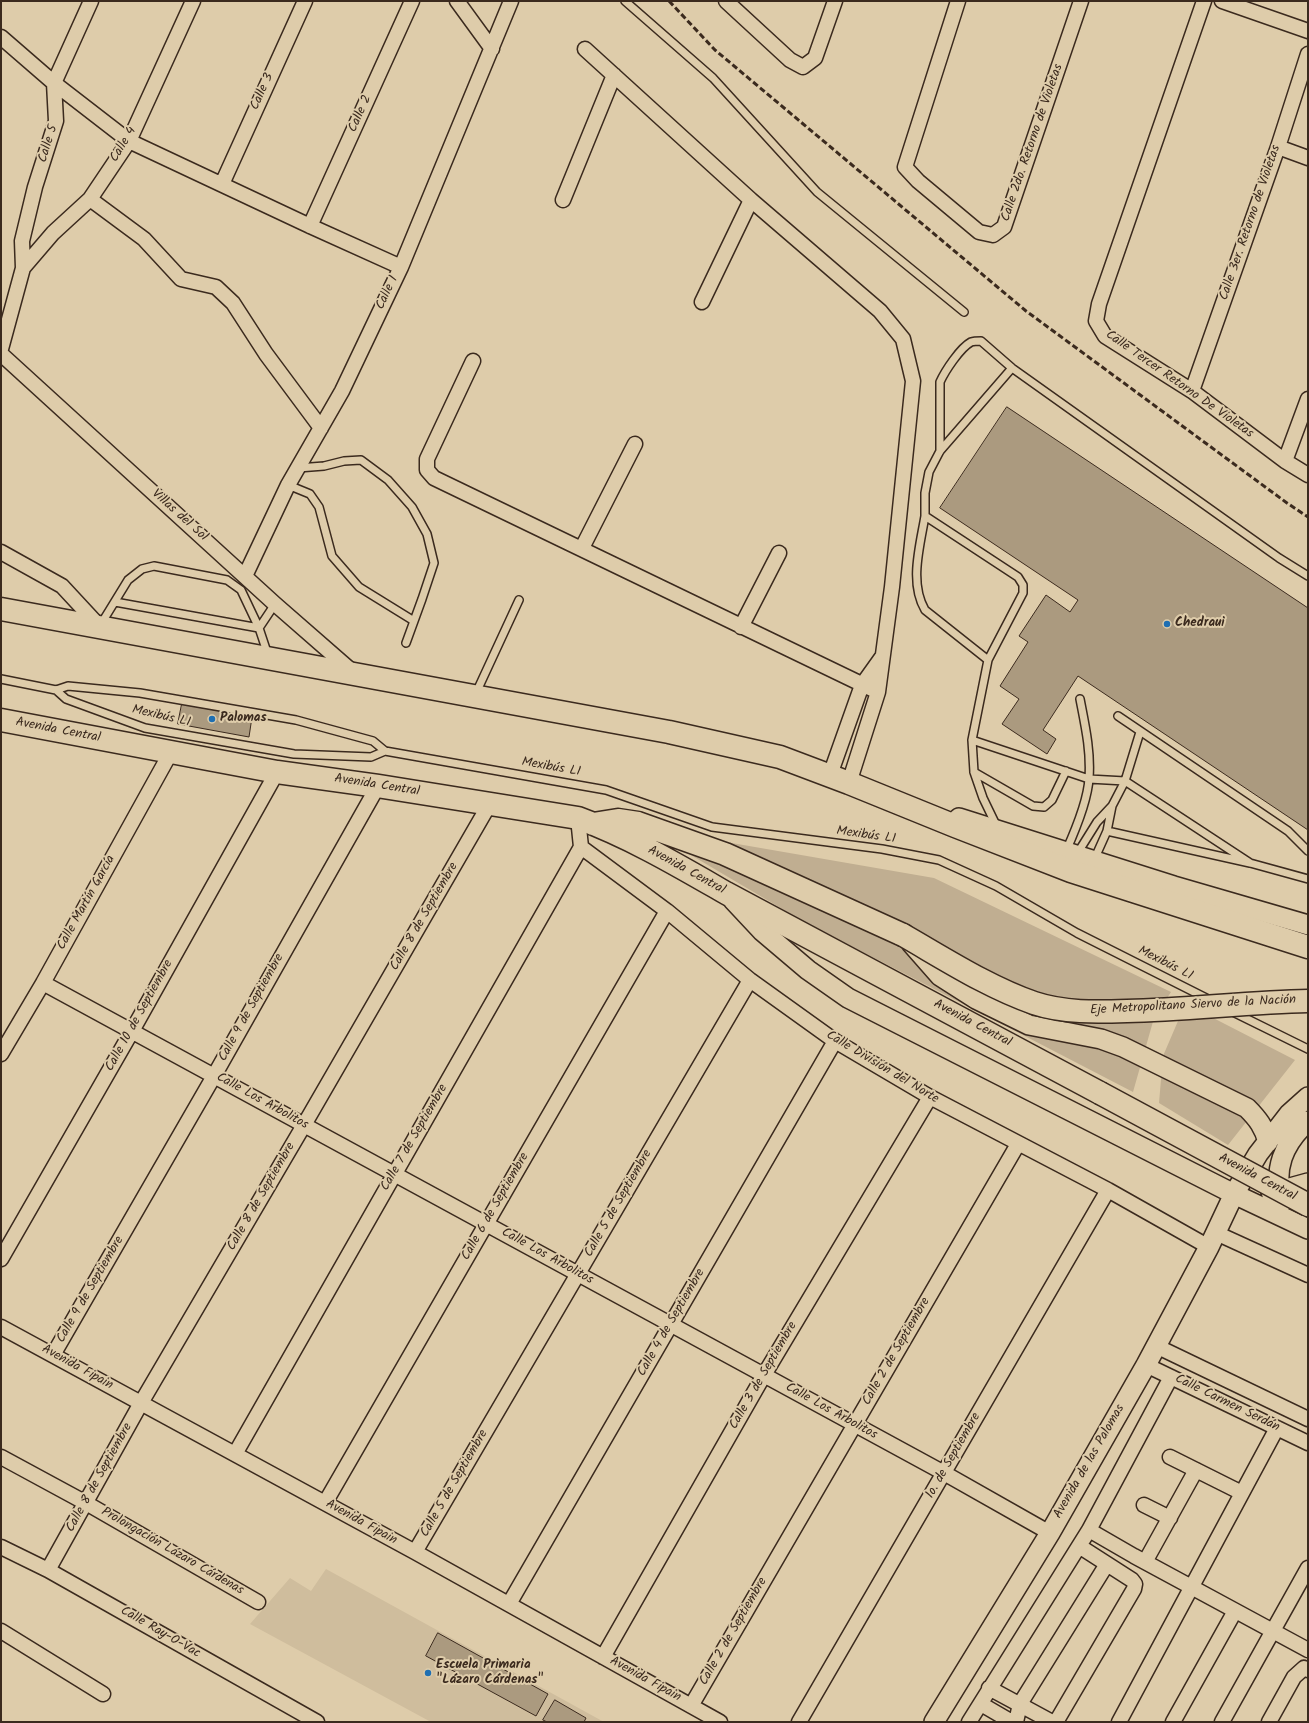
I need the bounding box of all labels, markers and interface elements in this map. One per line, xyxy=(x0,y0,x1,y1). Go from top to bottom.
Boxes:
street label: Calle 2do. Retorno de Violetas xyxy=(999,62,1067,224)
street label: Calle 3 xyxy=(248,71,278,113)
street label: Calle 2 xyxy=(346,93,376,135)
street label: Calle 5 xyxy=(36,123,62,165)
street label: Calle 4 xyxy=(107,124,141,166)
street label: Calle 3er. Retorno de Violetas xyxy=(1217,143,1285,303)
street label: Calle 1 xyxy=(373,274,403,312)
street label: Calle Tercer Retorno De Violetas xyxy=(1102,328,1256,442)
street label: Villas del Sol xyxy=(148,487,210,545)
place label: Chedraui xyxy=(1175,616,1225,632)
marker: Chedraui xyxy=(1162,619,1172,629)
street label: Mexibús L1 xyxy=(130,703,192,731)
place label: Palomas xyxy=(220,711,267,727)
marker: Palomas xyxy=(207,714,217,724)
street label: Avenida Central xyxy=(14,715,102,747)
street label: Mexibús L1 xyxy=(520,755,582,781)
street label: Avenida Central xyxy=(333,772,421,800)
street label: Mexibús L1 xyxy=(835,824,897,848)
street label: Avenida Central xyxy=(645,843,727,899)
street label: Calle Martín García xyxy=(55,853,119,953)
street label: Calle 8 de Septiembre xyxy=(388,860,462,974)
street label: Mexibús L1 xyxy=(1135,943,1195,985)
street label: Calle 9 de Septiembre xyxy=(216,951,288,1065)
street label: Calle 10 de Septiembre xyxy=(103,958,177,1074)
street label: Eje Metropolitano Siervo de la Nación xyxy=(1090,993,1296,1019)
street label: Avenida Central xyxy=(930,997,1014,1051)
street label: Calle División del Norte xyxy=(823,1028,941,1108)
street label: Calle Los Arbolitos xyxy=(213,1070,311,1134)
street label: Calle 7 de Septiembre xyxy=(378,1082,452,1194)
street label: Calle 8 de Septiembre xyxy=(225,1140,299,1254)
street label: Calle 5 de Septiembre xyxy=(582,1148,656,1260)
street label: Calle 6 de Septiembre xyxy=(459,1150,533,1264)
street label: Avenida Central xyxy=(1215,1151,1299,1205)
street label: Calle Los Arbolitos xyxy=(498,1225,596,1289)
street label: Calle 9 de Septiembre xyxy=(54,1234,128,1346)
street label: Calle 4 de Septiembre xyxy=(635,1266,709,1380)
street label: Calle 2 de Septiembre xyxy=(860,1295,934,1409)
street label: Calle 3 de Septiembre xyxy=(727,1319,801,1433)
street label: Avenida Fipain xyxy=(39,1342,115,1394)
street label: Calle Carmen Serdán xyxy=(1172,1372,1282,1436)
street label: Calle Los Arbolitos xyxy=(782,1380,880,1444)
street label: Avenida de las Palomas xyxy=(1051,1402,1129,1522)
street label: 1o. de Septiembre xyxy=(923,1410,985,1502)
street label: Calle 8 de Septiembre xyxy=(64,1421,136,1535)
street label: Calle 5 de Septiembre xyxy=(418,1428,492,1540)
street label: Avenida Fipain xyxy=(323,1497,399,1549)
street label: Prolongación Lázaro Cárdenas xyxy=(98,1505,246,1599)
street label: Calle 2 de Septiembre xyxy=(697,1575,771,1689)
street label: Calle Ray-O-Vac xyxy=(117,1604,203,1662)
street label: Avenida Fipain xyxy=(607,1654,683,1706)
place label: Escuela Primaria "Lázaro Cárdenas" xyxy=(436,1658,544,1689)
marker: Escuela Primaria "Lázaro Cárdenas" xyxy=(423,1668,433,1678)

